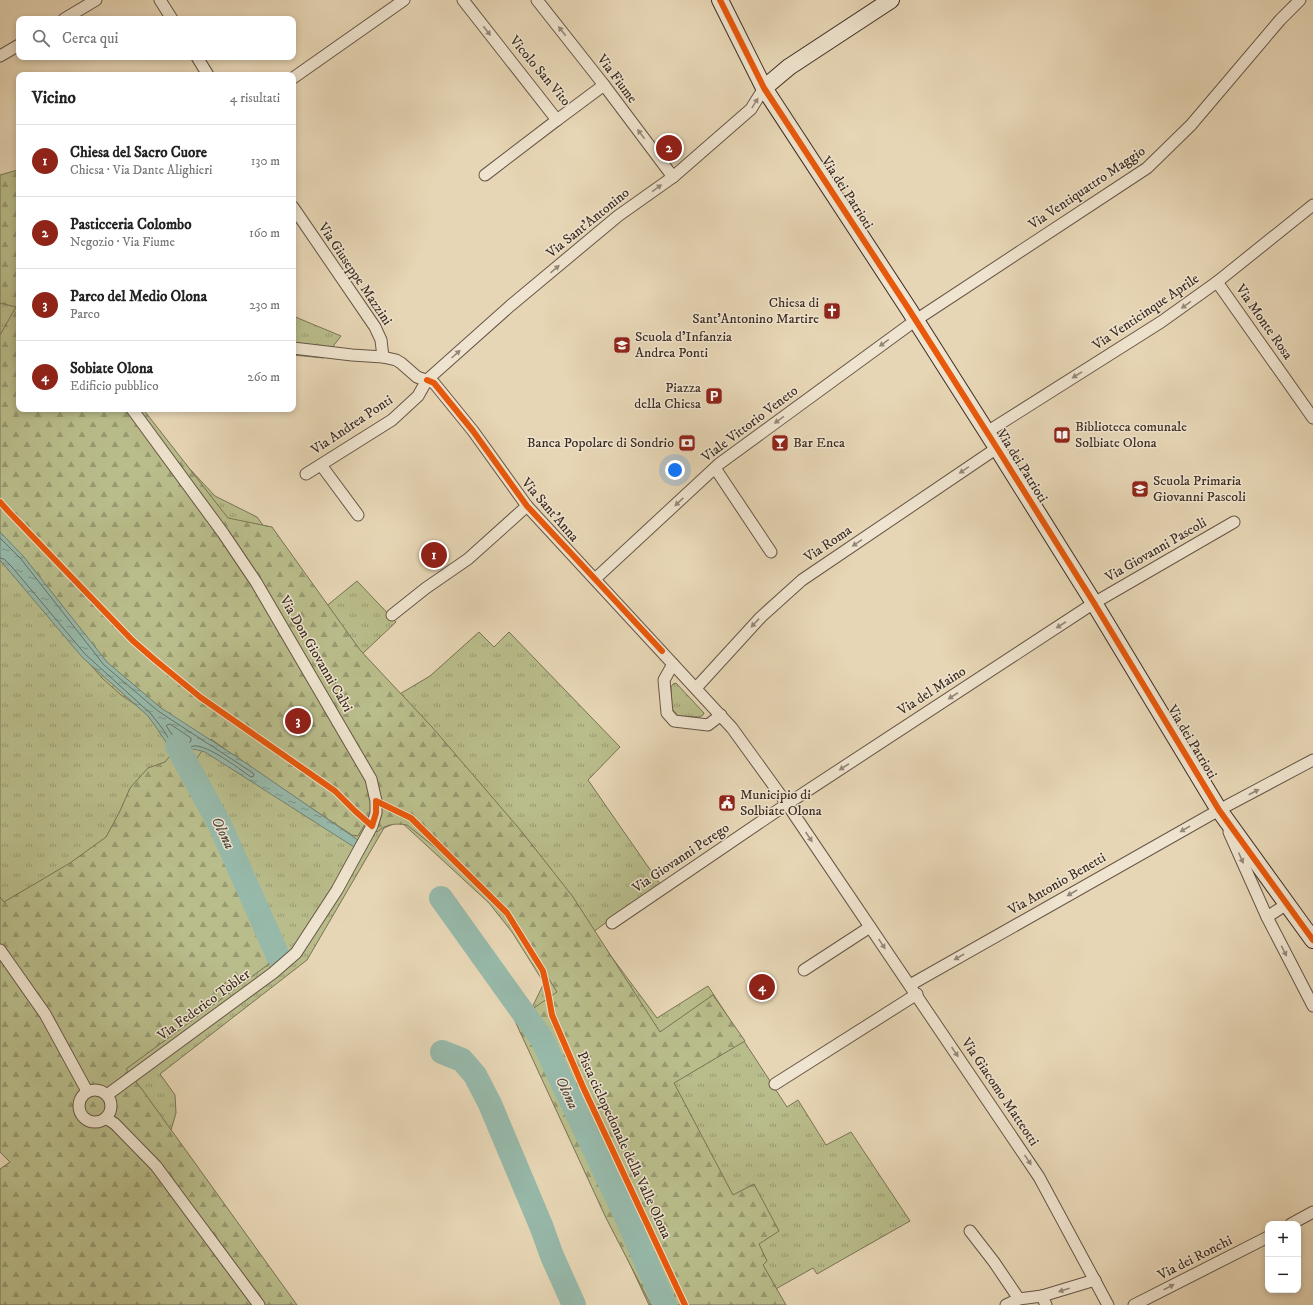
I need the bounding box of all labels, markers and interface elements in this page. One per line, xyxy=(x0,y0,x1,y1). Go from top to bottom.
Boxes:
search box xyxy=(16,16,296,60)
one-way arrow xyxy=(483,25,492,36)
one-way arrow xyxy=(557,26,566,37)
icon: search xyxy=(30,27,52,49)
text: Cerca qui xyxy=(62,29,118,48)
street label: Vicolo San Vito xyxy=(505,31,575,110)
street label: Via Fiume xyxy=(592,50,641,107)
text: Vicino xyxy=(32,87,76,109)
text: 4 risultati xyxy=(230,90,280,106)
one-way arrow xyxy=(751,98,758,109)
one-way arrow xyxy=(637,129,645,140)
pin: 2 xyxy=(656,133,682,163)
street label: Via Ventiquattro Maggio xyxy=(1024,142,1149,234)
text: Chiesa del Sacro Cuore xyxy=(70,143,207,162)
street label: Via dei Patrioti xyxy=(816,152,877,233)
text: 1 xyxy=(43,153,47,169)
text: 130 m xyxy=(251,153,280,169)
text: Chiesa · Via Dante Alighieri xyxy=(70,162,212,178)
street label: Via Sant'Antonino xyxy=(542,184,633,263)
one-way arrow xyxy=(651,184,662,192)
text: Pasticceria Colombo xyxy=(70,215,191,234)
street label: Via Giuseppe Mazzini xyxy=(313,218,396,329)
text: 2 xyxy=(42,225,48,241)
text: 160 m xyxy=(249,225,280,241)
text: Negozio · Via Fiume xyxy=(70,234,175,250)
one-way arrow xyxy=(549,264,560,273)
street label: Via Venticinque Aprile xyxy=(1088,270,1203,355)
street label: Via Monte Rosa xyxy=(1231,280,1297,363)
text: Parco del Medio Olona xyxy=(70,287,207,306)
place label: Chiesa di Sant'Antonino Martire xyxy=(692,294,819,328)
text: 3 xyxy=(43,297,47,313)
text: 230 m xyxy=(249,297,280,313)
church icon: Chiesa di Sant'Antonino Martire xyxy=(822,301,842,321)
one-way arrow xyxy=(1180,301,1191,309)
text: Parco xyxy=(70,306,100,322)
place label: Scuola d'Infanzia Andrea Ponti xyxy=(635,328,732,362)
school or university icon: Scuola d'Infanzia Andrea Ponti xyxy=(612,335,632,355)
one-way arrow xyxy=(879,339,889,347)
one-way arrow xyxy=(451,349,461,358)
text: Sobiate Olona xyxy=(70,359,153,378)
text: 4 xyxy=(41,369,49,385)
text: 260 m xyxy=(247,369,280,385)
one-way arrow xyxy=(1071,372,1083,379)
text: Edificio pubblico xyxy=(70,378,159,394)
place label: Piazza della Chiesa xyxy=(634,379,701,413)
street label: Viale Vittorio Veneto xyxy=(697,382,802,467)
parking icon: Piazza della Chiesa xyxy=(704,386,724,406)
street label: Via Andrea Ponti xyxy=(307,391,397,459)
one-way arrow xyxy=(774,416,785,424)
place label: Biblioteca comunale Solbiate Olona xyxy=(1075,418,1187,452)
street label: Via dei Patrioti xyxy=(992,425,1052,506)
library icon: Biblioteca comunale Solbiate Olona xyxy=(1052,425,1072,445)
bank icon: Banca Popolare di Sondrio xyxy=(677,433,697,453)
bar icon: Bar Enea xyxy=(770,433,790,453)
place label: Banca Popolare di Sondrio xyxy=(527,434,674,452)
place label: Bar Enea xyxy=(793,434,845,452)
your location xyxy=(665,460,685,480)
one-way arrow xyxy=(959,466,970,474)
place label: Scuola Primaria Giovanni Pascoli xyxy=(1153,472,1246,506)
street label: Via Sant'Anna xyxy=(517,474,583,546)
school or university icon: Scuola Primaria Giovanni Pascoli xyxy=(1130,479,1150,499)
one-way arrow xyxy=(673,497,684,506)
street label: Via Giovanni Pascoli xyxy=(1101,513,1210,587)
street label: Via Roma xyxy=(800,521,855,567)
one-way arrow xyxy=(851,539,862,547)
pin: 1 xyxy=(421,540,447,570)
street label: Via Don Giovanni Calvi xyxy=(275,592,357,716)
one-way arrow xyxy=(750,618,760,628)
one-way arrow xyxy=(1056,621,1067,629)
street label: Via del Maino xyxy=(894,662,970,720)
one-way arrow xyxy=(948,692,958,700)
street label: Via dei Patrioti xyxy=(1162,701,1221,783)
pin: 3 xyxy=(285,706,311,736)
one-way arrow xyxy=(839,763,849,771)
place label: Municipio di Solbiate Olona xyxy=(740,786,822,820)
one-way arrow xyxy=(1248,788,1259,795)
public building icon: Municipio di Solbiate Olona xyxy=(717,793,737,813)
water label: Olona xyxy=(207,814,239,852)
street label: Via Giovanni Perego xyxy=(628,819,733,898)
one-way arrow xyxy=(1179,826,1191,832)
one-way arrow xyxy=(805,831,813,842)
street label: Via Antonio Benetti xyxy=(1004,849,1109,920)
one-way arrow xyxy=(1238,853,1244,865)
one-way arrow xyxy=(1066,890,1078,896)
one-way arrow xyxy=(878,939,886,949)
one-way arrow xyxy=(1281,946,1288,957)
one-way arrow xyxy=(953,954,965,961)
street label: Via Federico Tobler xyxy=(153,965,255,1045)
pin: 4 xyxy=(749,972,775,1002)
street label: Via Giacomo Matteotti xyxy=(957,1034,1043,1150)
one-way arrow xyxy=(951,1046,959,1057)
street label: Pista ciclopedonale della Valle Olona xyxy=(573,1048,675,1242)
water label: Olona xyxy=(551,1074,583,1112)
one-way arrow xyxy=(1024,1154,1032,1165)
map controls xyxy=(1265,1221,1301,1293)
button: + xyxy=(1265,1221,1301,1257)
street label: Via dei Ronchi xyxy=(1154,1231,1236,1285)
button: − xyxy=(1265,1257,1301,1293)
one-way arrow xyxy=(1164,1284,1175,1291)
one-way arrow xyxy=(1058,1287,1070,1293)

